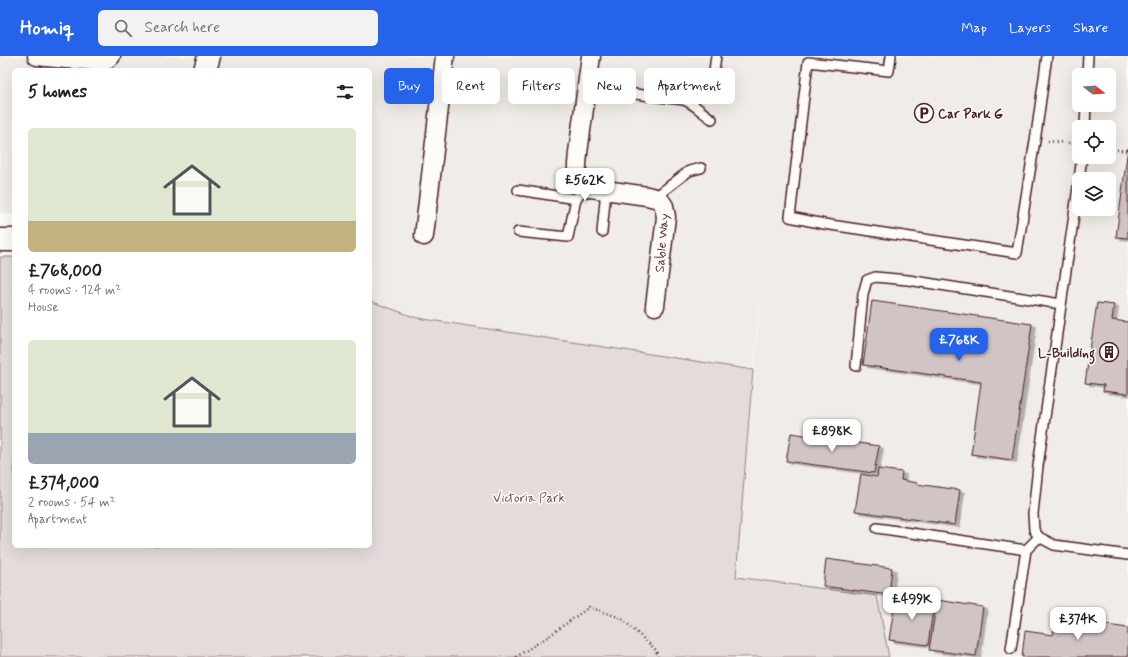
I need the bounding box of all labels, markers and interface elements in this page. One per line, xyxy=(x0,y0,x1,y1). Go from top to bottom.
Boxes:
search box xyxy=(98,10,378,46)
text: Homiq xyxy=(20,16,74,41)
icon: search xyxy=(112,17,134,39)
text: Search here xyxy=(144,18,220,38)
text: Map xyxy=(961,19,987,37)
text: Layers xyxy=(1009,19,1051,37)
text: Share xyxy=(1073,19,1108,37)
chip: Buy xyxy=(384,68,434,104)
chip: Rent xyxy=(442,68,500,104)
chip: Filters xyxy=(508,68,575,104)
chip: New xyxy=(583,68,636,104)
chip: Apartment xyxy=(644,68,735,104)
north arrow xyxy=(1072,68,1116,112)
map controls xyxy=(1072,68,1116,216)
text: 5 homes xyxy=(28,81,87,103)
icon: filters xyxy=(334,81,356,103)
parking icon: Car Park G xyxy=(913,102,935,124)
place label: Car Park G xyxy=(938,106,1003,123)
button: locate xyxy=(1072,120,1116,164)
icon: home xyxy=(156,154,228,226)
pin: £562K xyxy=(557,168,613,202)
text: £562K xyxy=(564,172,606,189)
button: layers xyxy=(1072,172,1116,216)
street label: Sable Way xyxy=(651,213,674,273)
text: £768,000 xyxy=(28,260,102,282)
text: 4 rooms · 124 m² xyxy=(28,282,121,299)
text: House xyxy=(28,299,59,316)
pin: £768K xyxy=(931,328,987,362)
text: £768K xyxy=(939,332,979,349)
building icon: L-Building xyxy=(1098,341,1120,363)
place label: L-Building xyxy=(1038,345,1095,365)
icon: home xyxy=(156,366,228,438)
pin: £898K xyxy=(804,419,860,453)
text: £898K xyxy=(812,423,852,440)
text: £374,000 xyxy=(28,472,99,494)
park label: Victoria Park xyxy=(493,490,565,507)
text: 2 rooms · 54 m² xyxy=(28,494,115,511)
text: Apartment xyxy=(28,511,87,528)
pin: £499K xyxy=(884,587,940,621)
text: £499K xyxy=(892,591,932,608)
pin: £374K xyxy=(1050,607,1106,641)
text: £374K xyxy=(1059,611,1097,628)

